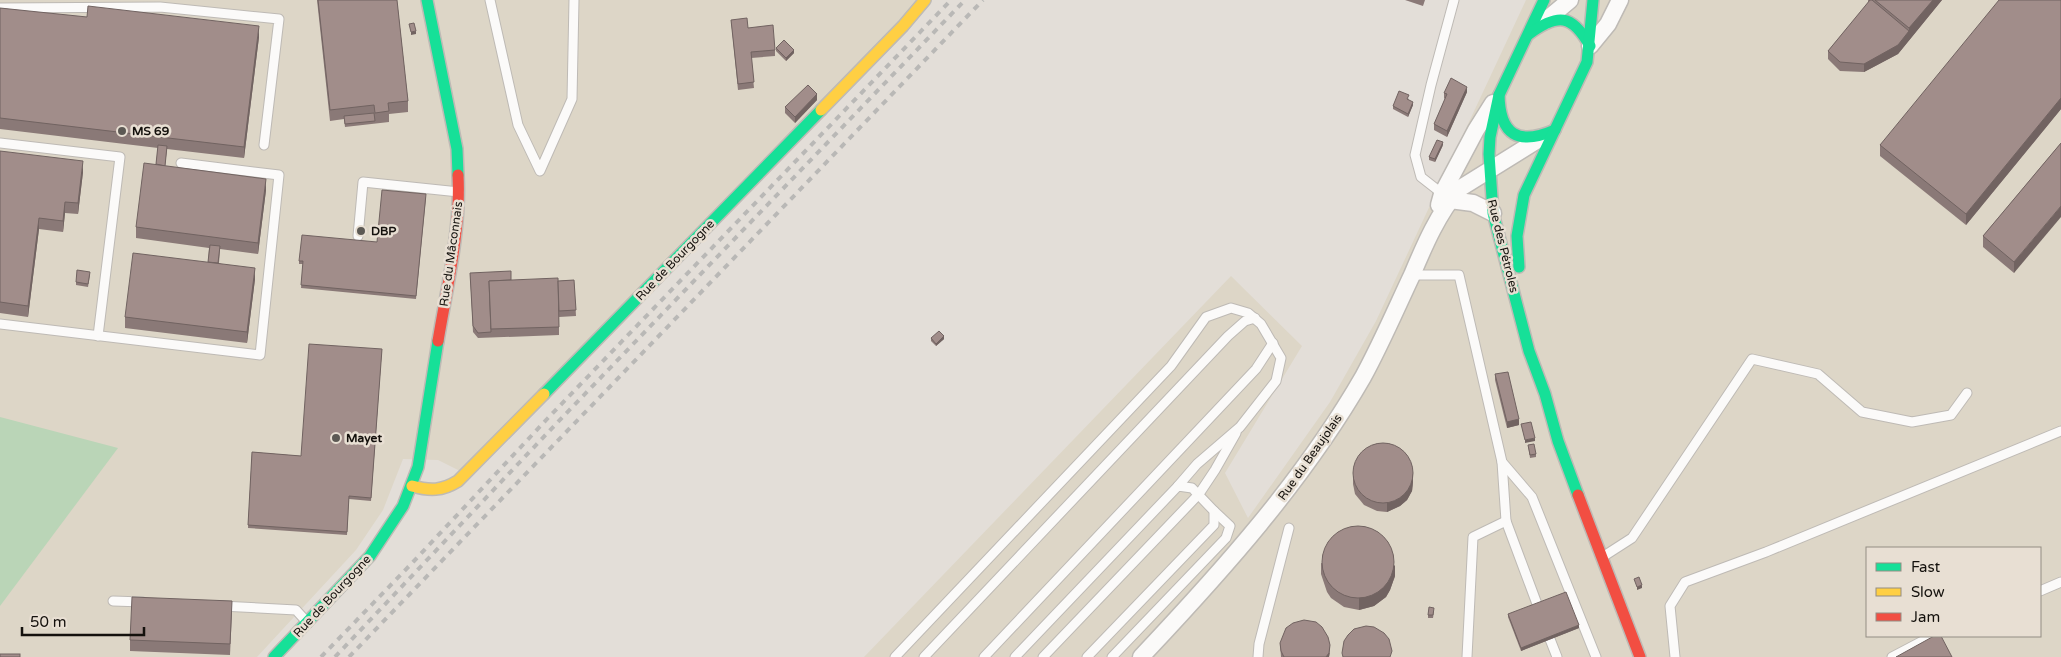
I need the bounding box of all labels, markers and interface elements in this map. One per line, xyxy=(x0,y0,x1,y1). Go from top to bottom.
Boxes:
place label: MS 69 xyxy=(132,124,170,138)
marker: MS 69 xyxy=(116,125,128,137)
street label: Rue des Pétroles xyxy=(1485,198,1521,294)
street label: Rue du Mâconnais xyxy=(437,200,465,307)
street label: Rue de Bourgogne xyxy=(633,216,717,303)
place label: DBP xyxy=(371,224,396,238)
marker: DBP xyxy=(355,225,367,237)
street label: Rue du Beaujolais xyxy=(1275,411,1345,503)
place label: Mayet xyxy=(346,431,382,446)
marker: Mayet xyxy=(330,432,342,444)
legend xyxy=(1866,547,2041,637)
street label: Rue de Bourgogne xyxy=(290,552,374,640)
text: Fast xyxy=(1911,558,1941,576)
text: Slow xyxy=(1911,583,1945,601)
scale bar xyxy=(22,604,145,636)
text: Jam xyxy=(1911,608,1940,626)
text: 50 m xyxy=(30,613,67,631)

